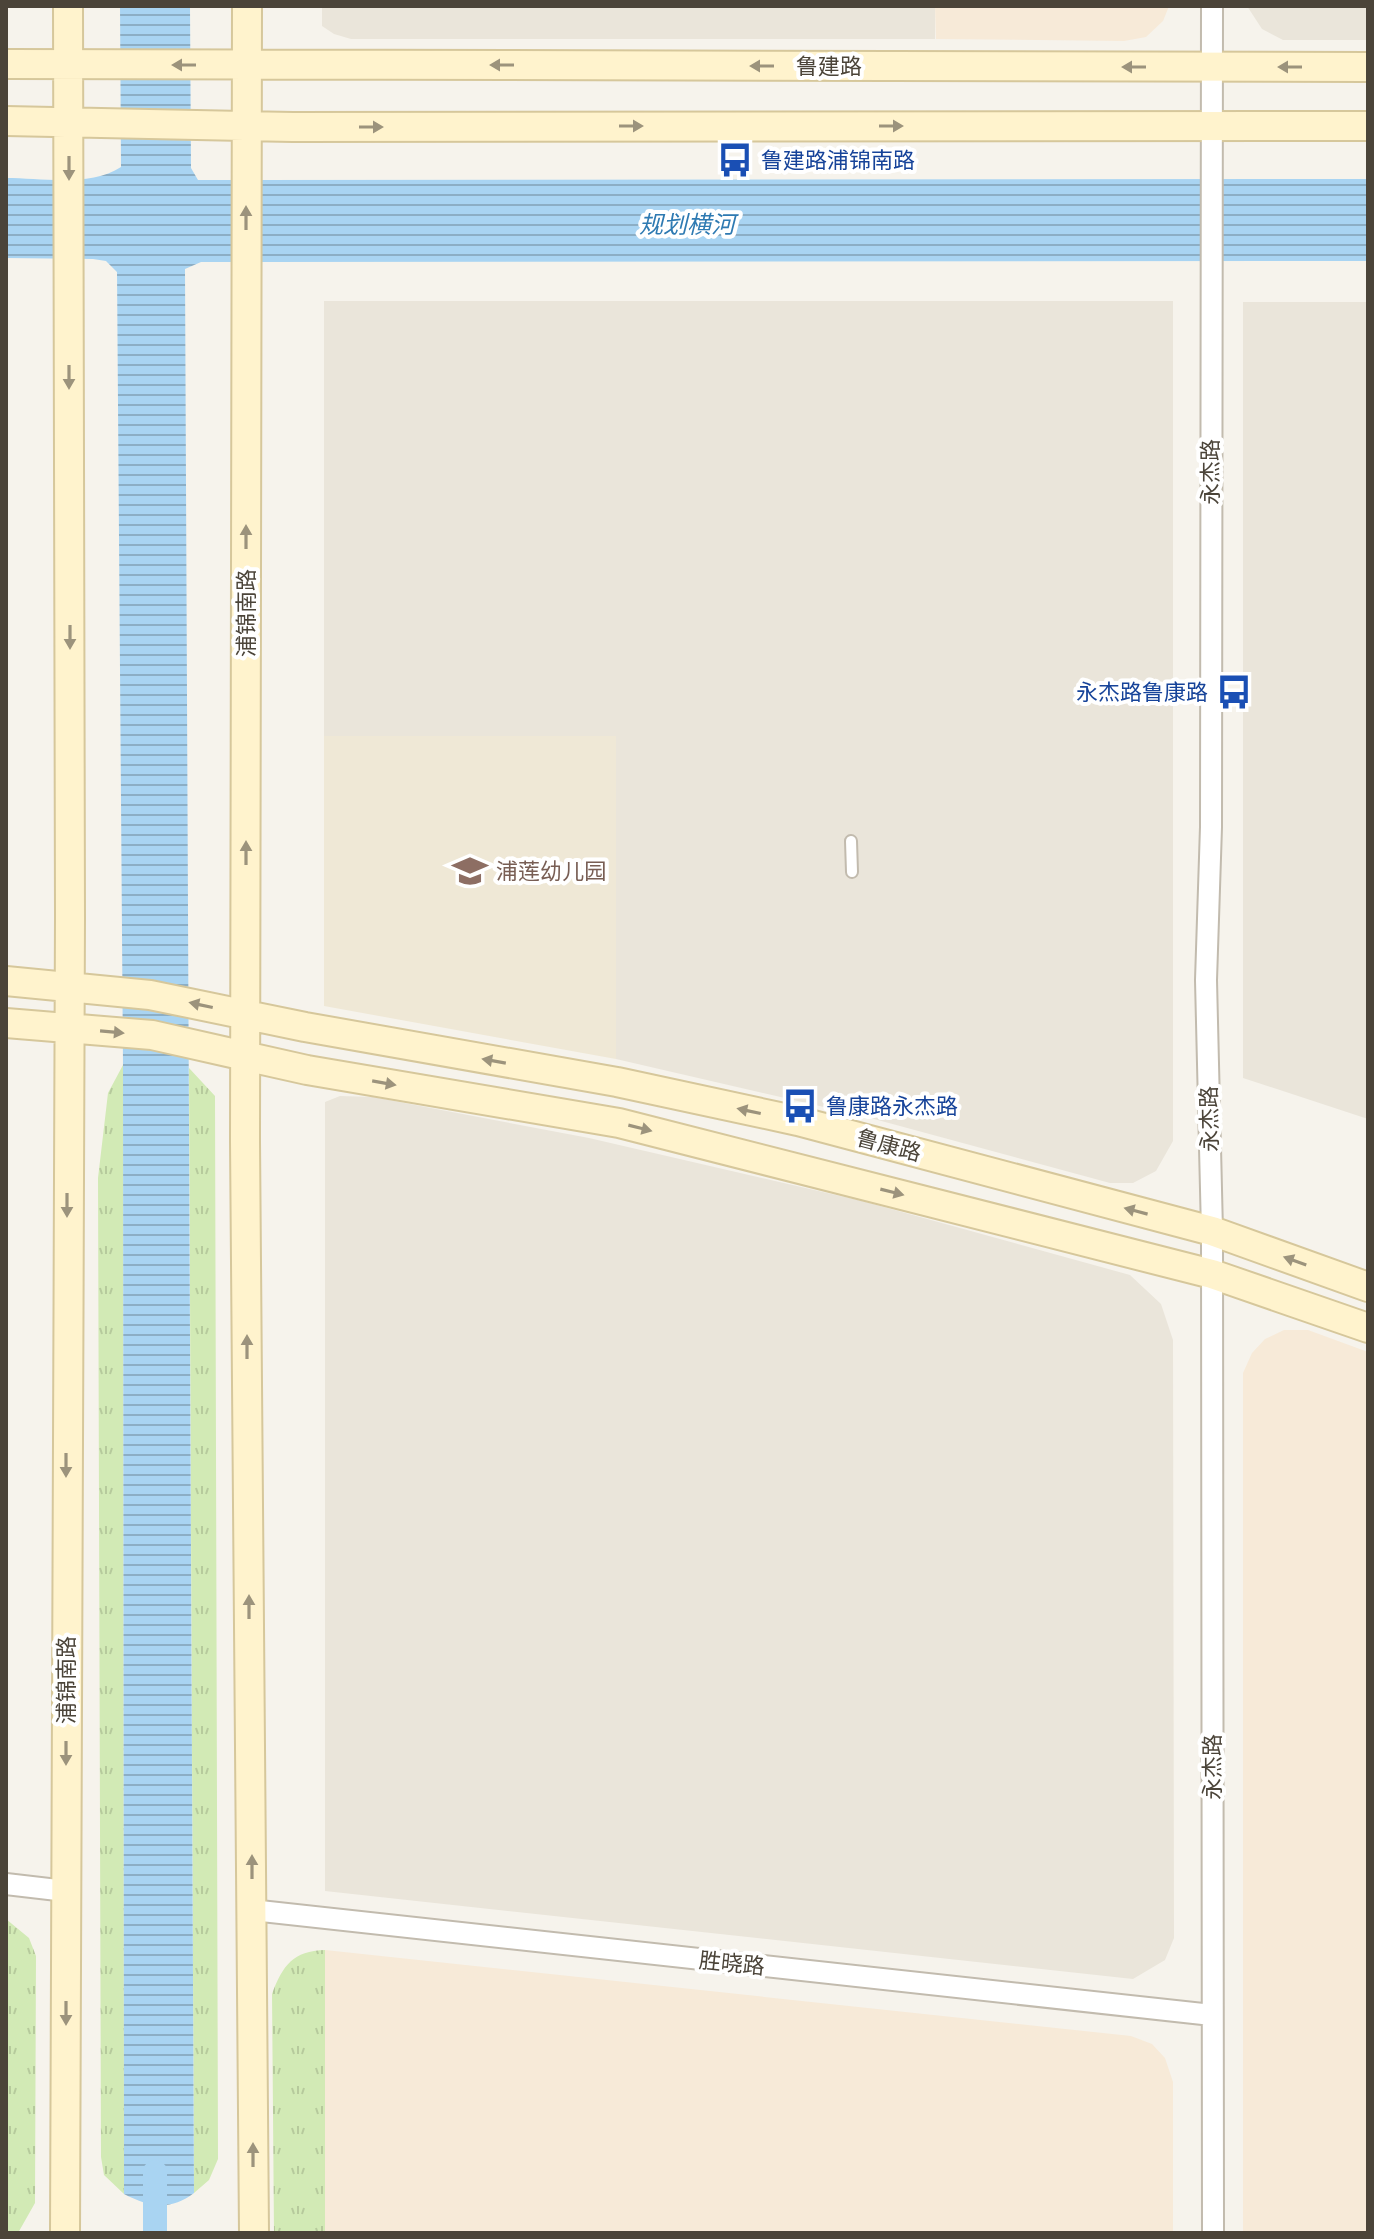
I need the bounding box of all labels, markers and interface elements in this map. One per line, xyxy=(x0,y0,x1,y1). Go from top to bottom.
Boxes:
street label: 鲁建路 xyxy=(796,54,862,79)
one-way arrow xyxy=(171,59,196,71)
one-way arrow xyxy=(489,59,514,71)
one-way arrow xyxy=(749,60,774,72)
one-way arrow xyxy=(1121,61,1146,73)
one-way arrow xyxy=(1277,61,1302,73)
one-way arrow xyxy=(619,120,644,132)
one-way arrow xyxy=(879,120,904,132)
one-way arrow xyxy=(359,121,384,133)
bus stop icon: 鲁建路浦锦南路 xyxy=(716,141,754,179)
place label: 鲁建路浦锦南路 xyxy=(761,148,915,173)
one-way arrow xyxy=(63,156,75,181)
one-way arrow xyxy=(240,205,252,230)
water label: 规划横河 xyxy=(639,211,739,238)
one-way arrow xyxy=(63,365,75,390)
street label: 永杰路 xyxy=(1198,439,1223,505)
one-way arrow xyxy=(240,524,252,549)
street label: 浦锦南路 xyxy=(234,569,259,657)
one-way arrow xyxy=(64,625,76,650)
bus stop icon: 永杰路鲁康路 xyxy=(1215,673,1253,711)
place label: 永杰路鲁康路 xyxy=(1076,680,1208,705)
one-way arrow xyxy=(240,840,252,865)
school or university icon: 浦莲幼儿园 xyxy=(451,852,489,890)
place label: 浦莲幼儿园 xyxy=(496,859,606,884)
one-way arrow xyxy=(188,999,213,1011)
one-way arrow xyxy=(100,1026,125,1039)
one-way arrow xyxy=(481,1054,506,1066)
one-way arrow xyxy=(372,1077,397,1090)
street label: 永杰路 xyxy=(1196,1086,1223,1152)
bus stop icon: 鲁康路永杰路 xyxy=(781,1087,819,1125)
place label: 鲁康路永杰路 xyxy=(826,1094,958,1119)
one-way arrow xyxy=(737,1104,762,1116)
one-way arrow xyxy=(627,1123,652,1135)
street label: 鲁康路 xyxy=(854,1125,924,1166)
one-way arrow xyxy=(879,1187,904,1199)
one-way arrow xyxy=(61,1193,73,1218)
one-way arrow xyxy=(1124,1204,1149,1216)
one-way arrow xyxy=(1282,1254,1306,1267)
one-way arrow xyxy=(241,1334,253,1359)
one-way arrow xyxy=(60,1453,72,1478)
one-way arrow xyxy=(243,1594,255,1619)
street label: 浦锦南路 xyxy=(54,1636,79,1724)
street label: 永杰路 xyxy=(1200,1734,1225,1800)
one-way arrow xyxy=(60,1741,72,1766)
one-way arrow xyxy=(245,1854,258,1879)
street label: 胜晓路 xyxy=(698,1948,766,1979)
one-way arrow xyxy=(60,2001,72,2026)
one-way arrow xyxy=(247,2142,259,2167)

